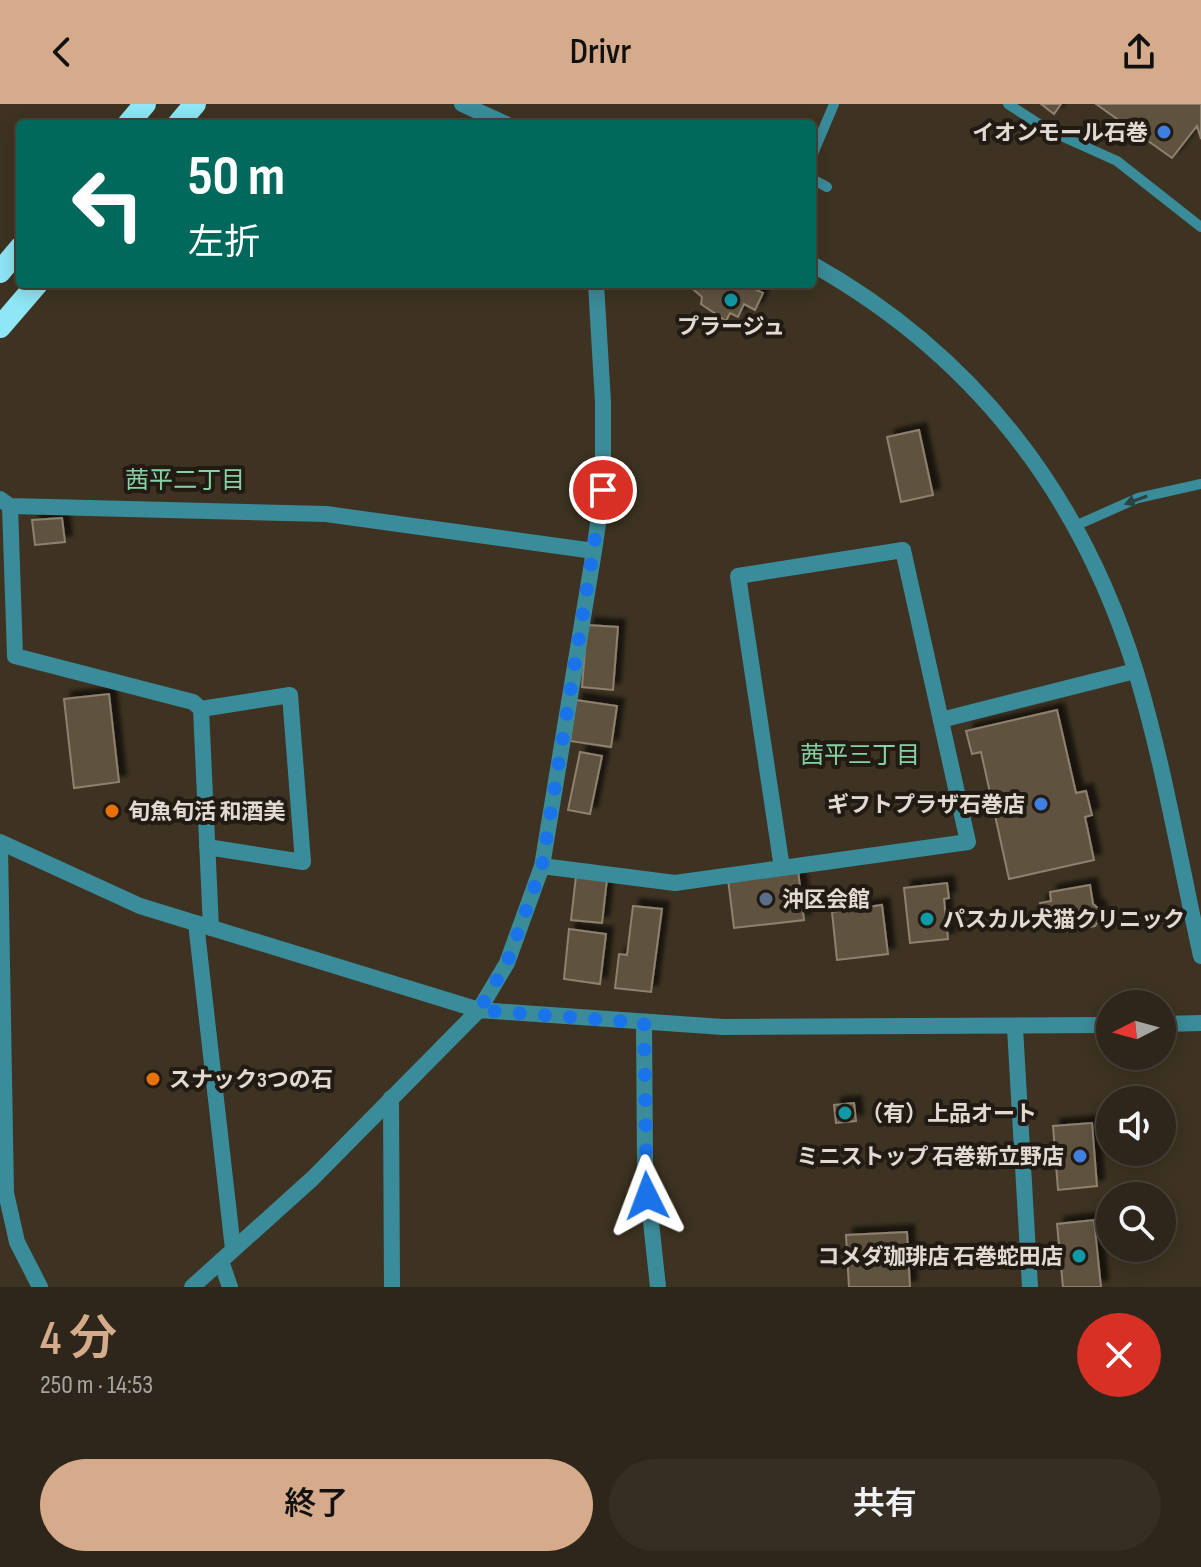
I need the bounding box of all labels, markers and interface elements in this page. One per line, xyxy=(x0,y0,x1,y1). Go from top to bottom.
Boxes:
icon: back xyxy=(40,30,84,74)
icon: share xyxy=(1117,30,1161,74)
text: Drivr xyxy=(570,31,631,74)
place label: イオンモール石巻 xyxy=(972,120,1148,147)
marker: イオンモール石巻 xyxy=(1155,123,1173,141)
text: 50 m xyxy=(188,144,285,211)
icon: left xyxy=(56,152,160,256)
text: 左折 xyxy=(188,222,260,265)
marker: プラージュ xyxy=(722,291,740,309)
place label: プラージュ xyxy=(677,314,785,341)
pin xyxy=(569,456,637,524)
district label: 茜平二丁目 xyxy=(125,466,245,495)
icon: arrive xyxy=(581,468,625,512)
one-way arrow xyxy=(1124,494,1148,507)
district label: 茜平三丁目 xyxy=(800,741,920,770)
place label: ギフトプラザ石巻店 xyxy=(827,792,1025,819)
marker: ギフトプラザ石巻店 xyxy=(1032,795,1050,813)
place label: 旬魚旬活 和酒美 xyxy=(128,799,285,826)
marker: 旬魚旬活 和酒美 xyxy=(103,802,121,820)
place label: 沖区会館 xyxy=(782,887,870,914)
marker: 沖区会館 xyxy=(757,890,775,908)
place label: パスカル犬猫クリニック xyxy=(943,907,1185,934)
marker: パスカル犬猫クリニック xyxy=(918,910,936,928)
north arrow xyxy=(1096,990,1176,1070)
map controls xyxy=(1096,990,1176,1262)
place label: スナック3つの石 xyxy=(169,1067,333,1094)
marker: スナック3つの石 xyxy=(144,1070,162,1088)
button: sound xyxy=(1096,1086,1176,1166)
place label: （有）上品オート xyxy=(861,1101,1037,1128)
marker: （有）上品オート xyxy=(836,1104,854,1122)
place label: ミニストップ 石巻新立野店 xyxy=(797,1144,1064,1171)
marker: ミニストップ 石巻新立野店 xyxy=(1071,1147,1089,1165)
position arrow xyxy=(605,1154,689,1238)
button: search xyxy=(1096,1182,1176,1262)
place label: コメダ珈琲店 石巻蛇田店 xyxy=(818,1244,1063,1271)
marker: コメダ珈琲店 石巻蛇田店 xyxy=(1070,1247,1088,1265)
text: 4 分 xyxy=(40,1311,117,1368)
button: close xyxy=(1077,1313,1161,1397)
text: 250 m · 14:53 xyxy=(40,1370,153,1401)
button: 終了 xyxy=(40,1459,593,1551)
button: 共有 xyxy=(609,1459,1161,1551)

